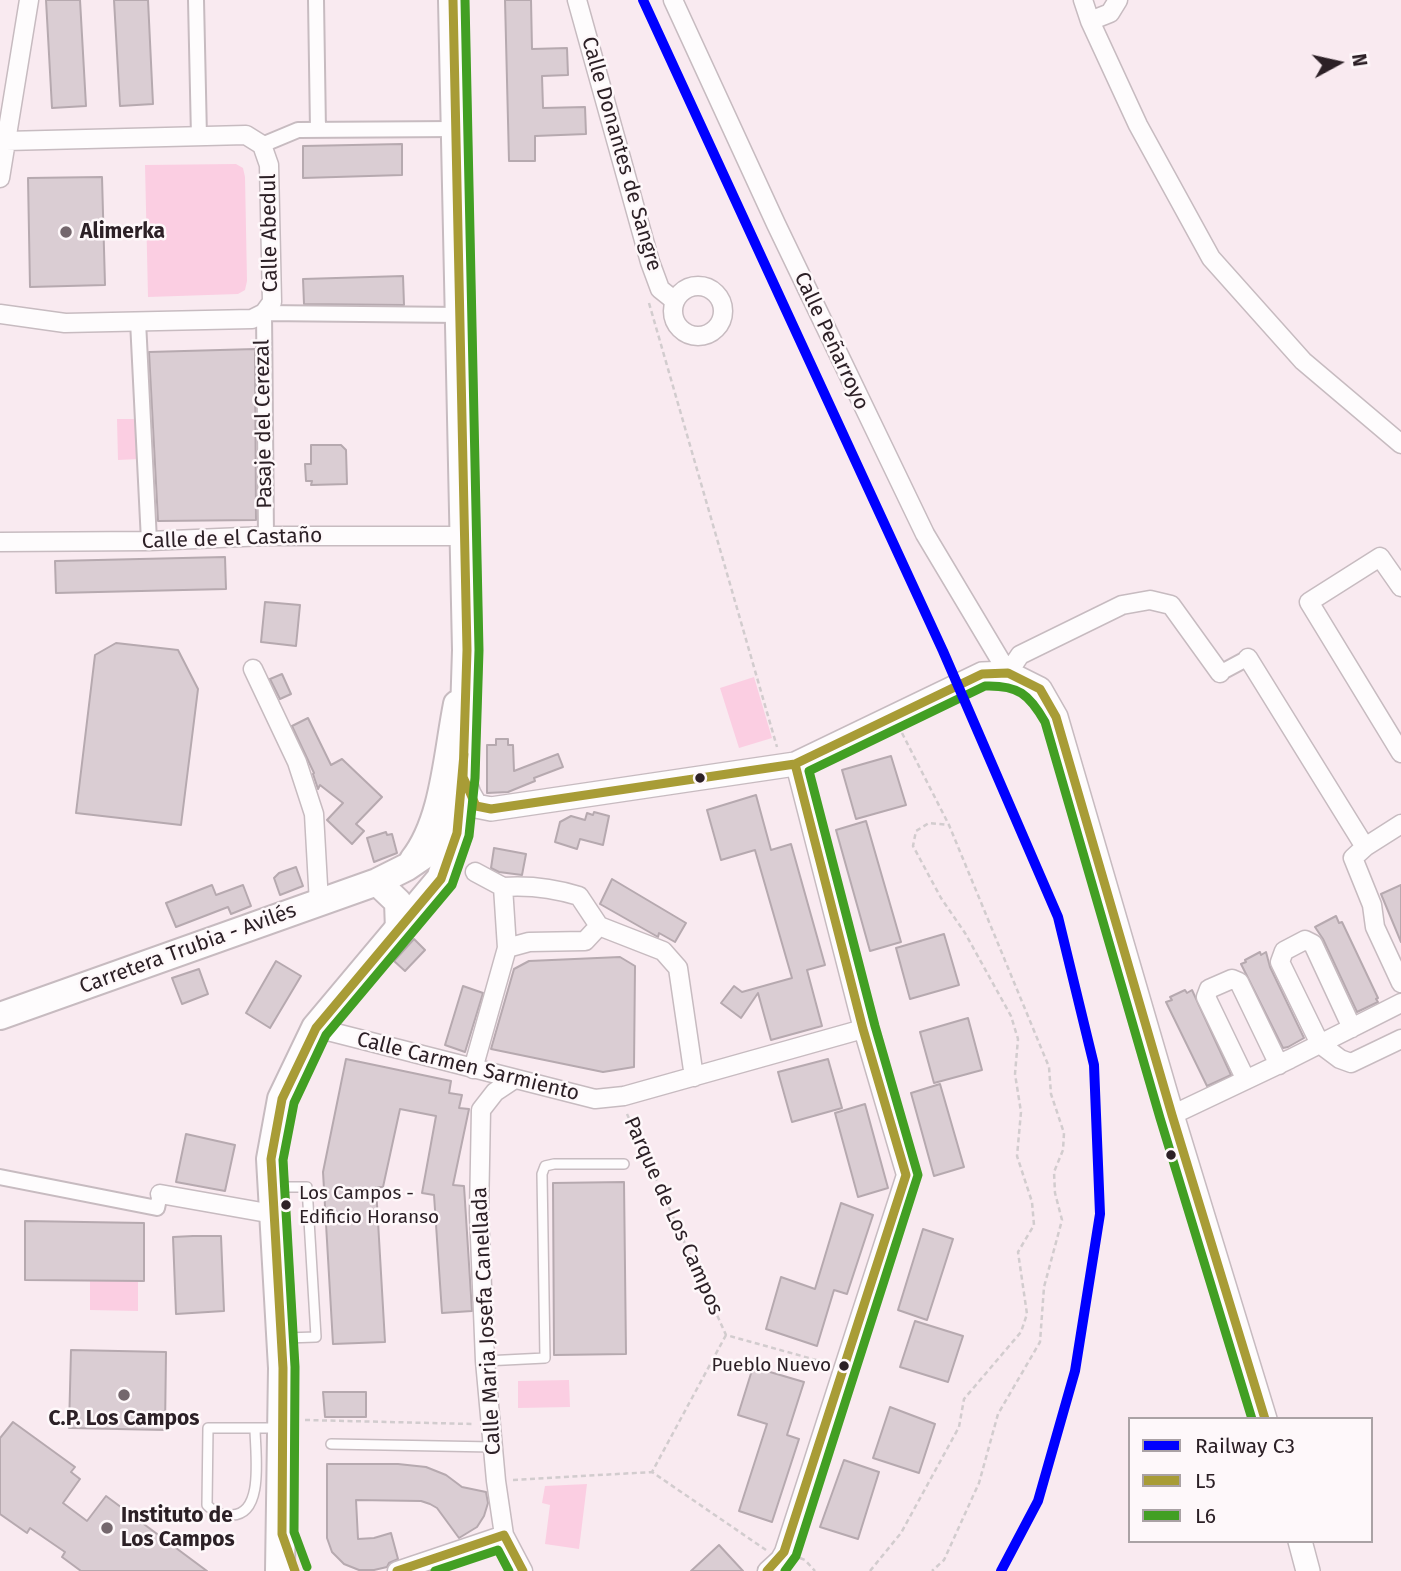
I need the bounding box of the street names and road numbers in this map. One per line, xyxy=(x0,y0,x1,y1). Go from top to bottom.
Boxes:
street label: Calle Donantes de Sangre xyxy=(575,34,667,274)
street label: Calle Abedul xyxy=(256,173,284,293)
street label: Calle Peñarroyo xyxy=(788,268,874,414)
street label: Pasaje del Cerezal xyxy=(250,339,278,509)
street label: Calle de el Castaño xyxy=(141,523,323,555)
street label: Carretera Trubia - Avilés xyxy=(76,898,300,1000)
street label: Calle Carmen Sarmiento xyxy=(354,1027,582,1107)
street label: Parque de Los Campos xyxy=(618,1113,728,1319)
street label: Calle Maria Josefa Canellada xyxy=(467,1186,507,1456)

